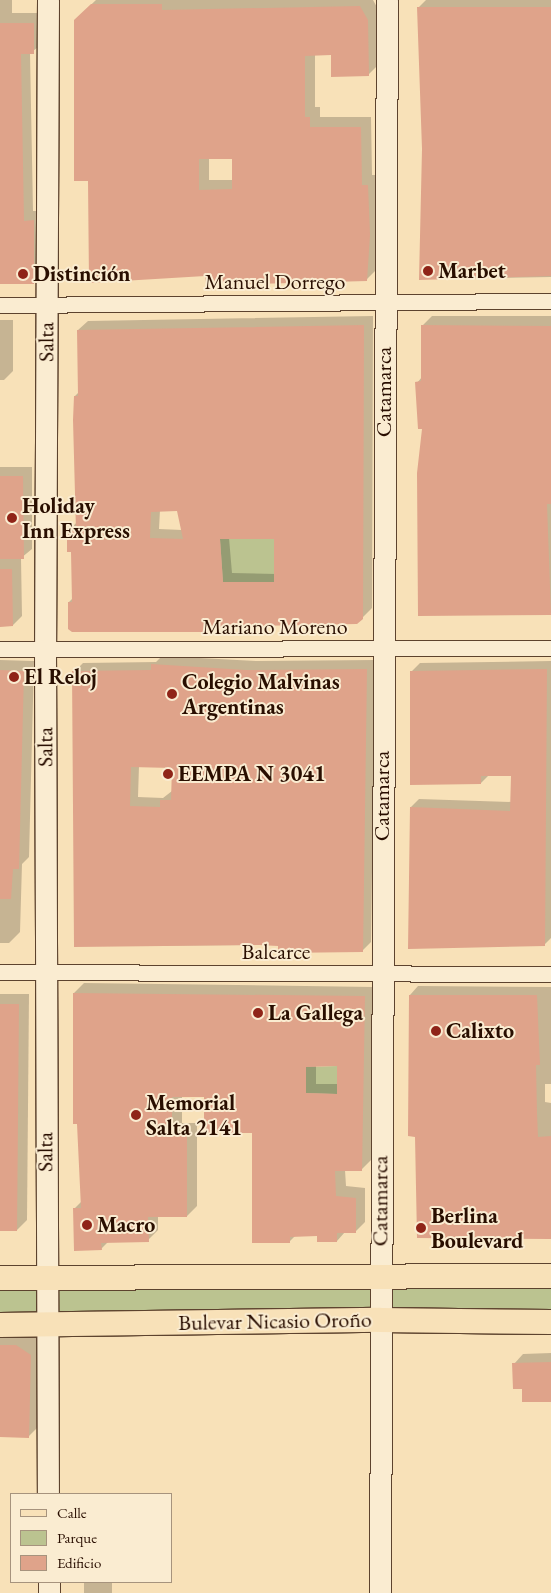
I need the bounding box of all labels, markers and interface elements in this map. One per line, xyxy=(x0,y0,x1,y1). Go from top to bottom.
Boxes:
place label: Marbet xyxy=(438,258,506,284)
place label: Distinción xyxy=(33,261,131,287)
marker: Marbet xyxy=(422,265,434,277)
marker: Distinción xyxy=(17,268,29,280)
street label: Manuel Dorrego xyxy=(205,269,345,295)
street label: Salta xyxy=(33,322,59,362)
street label: Catamarca xyxy=(371,347,397,437)
place label: Holiday Inn Express xyxy=(22,492,130,544)
marker: Holiday Inn Express xyxy=(6,512,18,524)
street label: Mariano Moreno xyxy=(202,614,348,640)
place label: El Reloj xyxy=(24,664,97,690)
place label: Colegio Malvinas Argentinas xyxy=(182,668,340,719)
marker: El Reloj xyxy=(8,671,20,683)
marker: Colegio Malvinas Argentinas xyxy=(166,688,178,700)
street label: Salta xyxy=(32,727,58,767)
street label: Catamarca xyxy=(369,751,395,841)
place label: EEMPA N 3041 xyxy=(178,761,326,787)
marker: EEMPA N 3041 xyxy=(162,768,174,780)
street label: Balcarce xyxy=(242,939,310,965)
place label: La Gallega xyxy=(268,1000,363,1026)
marker: La Gallega xyxy=(252,1007,264,1019)
place label: Calixto xyxy=(446,1018,514,1044)
marker: Calixto xyxy=(430,1025,442,1037)
place label: Memorial Salta 2141 xyxy=(146,1089,242,1140)
marker: Memorial Salta 2141 xyxy=(130,1109,142,1121)
street label: Salta xyxy=(32,1132,58,1172)
street label: Catamarca xyxy=(367,1156,393,1246)
place label: Berlina Boulevard xyxy=(431,1202,524,1254)
place label: Macro xyxy=(97,1212,155,1238)
marker: Macro xyxy=(81,1219,93,1231)
marker: Berlina Boulevard xyxy=(415,1222,427,1234)
street label: Bulevar Nicasio Oroño xyxy=(178,1306,372,1336)
legend xyxy=(10,1493,172,1583)
text: Calle xyxy=(57,1503,87,1522)
text: Parque xyxy=(57,1528,97,1547)
text: Edificio xyxy=(57,1553,101,1572)

